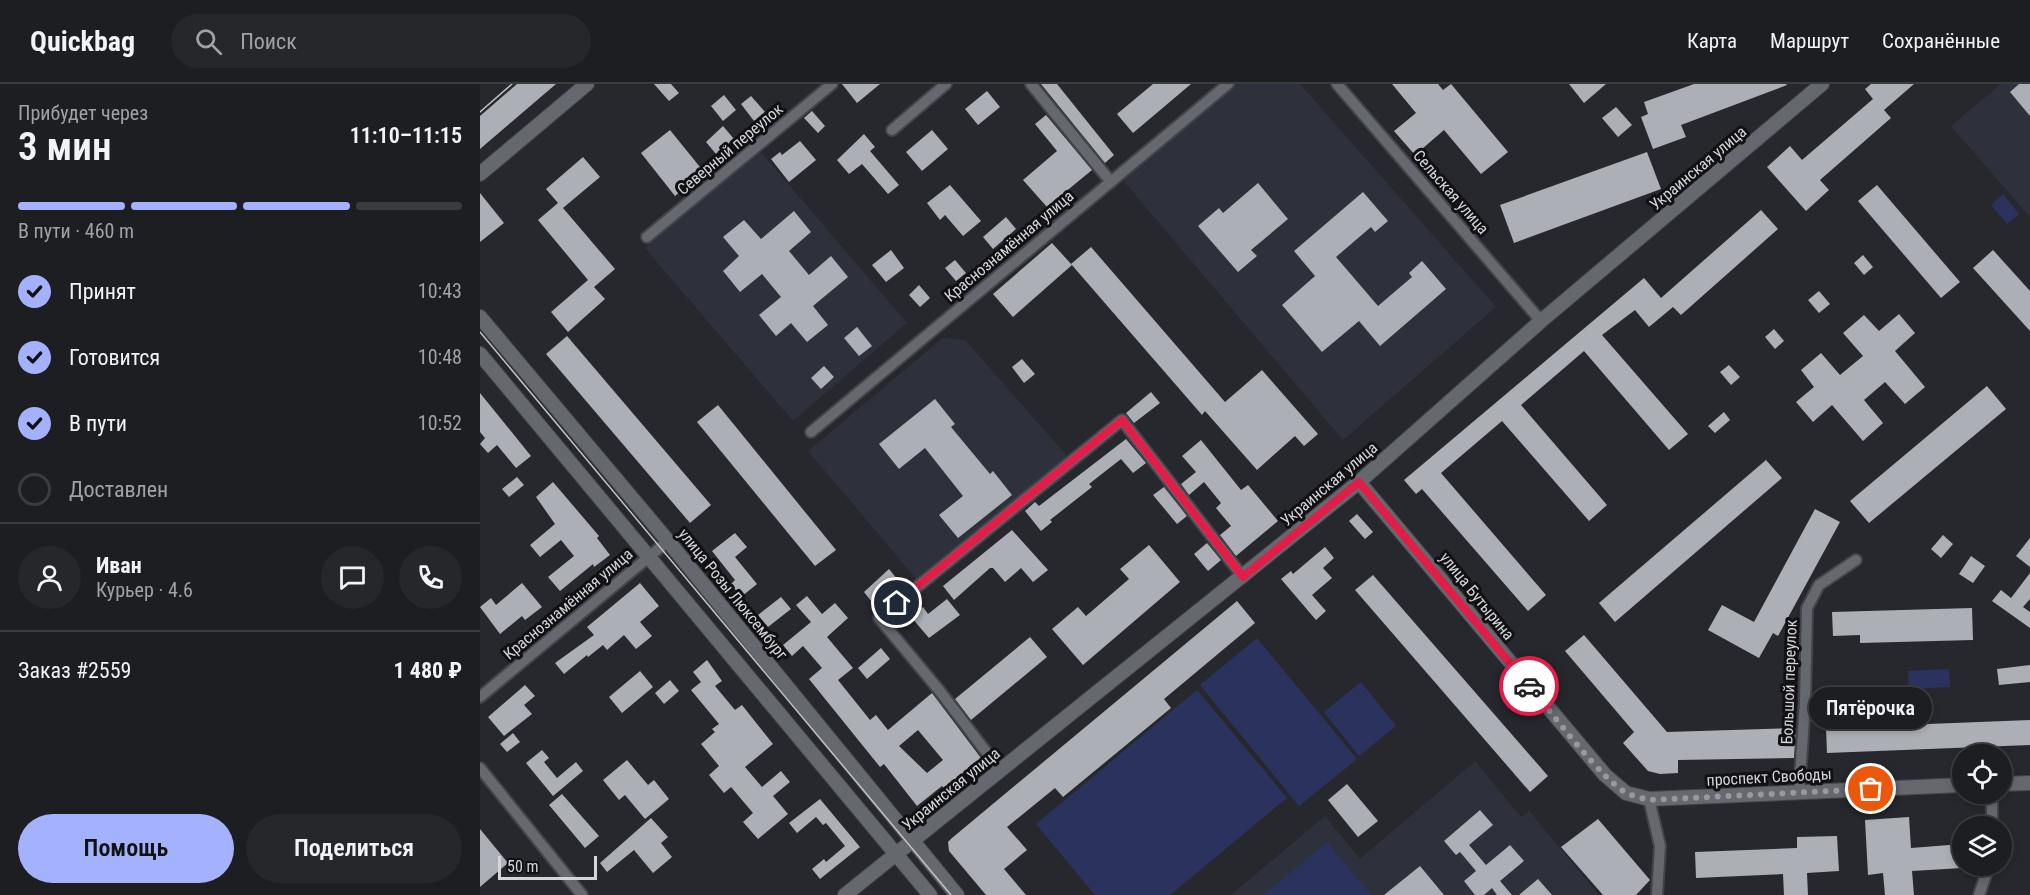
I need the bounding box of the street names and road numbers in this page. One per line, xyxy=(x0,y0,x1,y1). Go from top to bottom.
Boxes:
street label: Северный переулок xyxy=(673,99,787,199)
street label: Украинская улица xyxy=(1646,122,1750,214)
street label: Сельская улица xyxy=(1409,146,1493,238)
street label: Краснознамённая улица xyxy=(941,186,1077,306)
street label: Украинская улица xyxy=(1277,438,1381,530)
street label: улица Розы Люксембург xyxy=(674,525,792,663)
street label: Краснознамённая улица xyxy=(500,544,636,664)
street label: улица Бутырина xyxy=(1436,548,1518,644)
street label: Большой переулок xyxy=(1777,619,1801,745)
street label: Украинская улица xyxy=(898,744,1004,834)
street label: проспект Свободы xyxy=(1706,764,1832,790)

